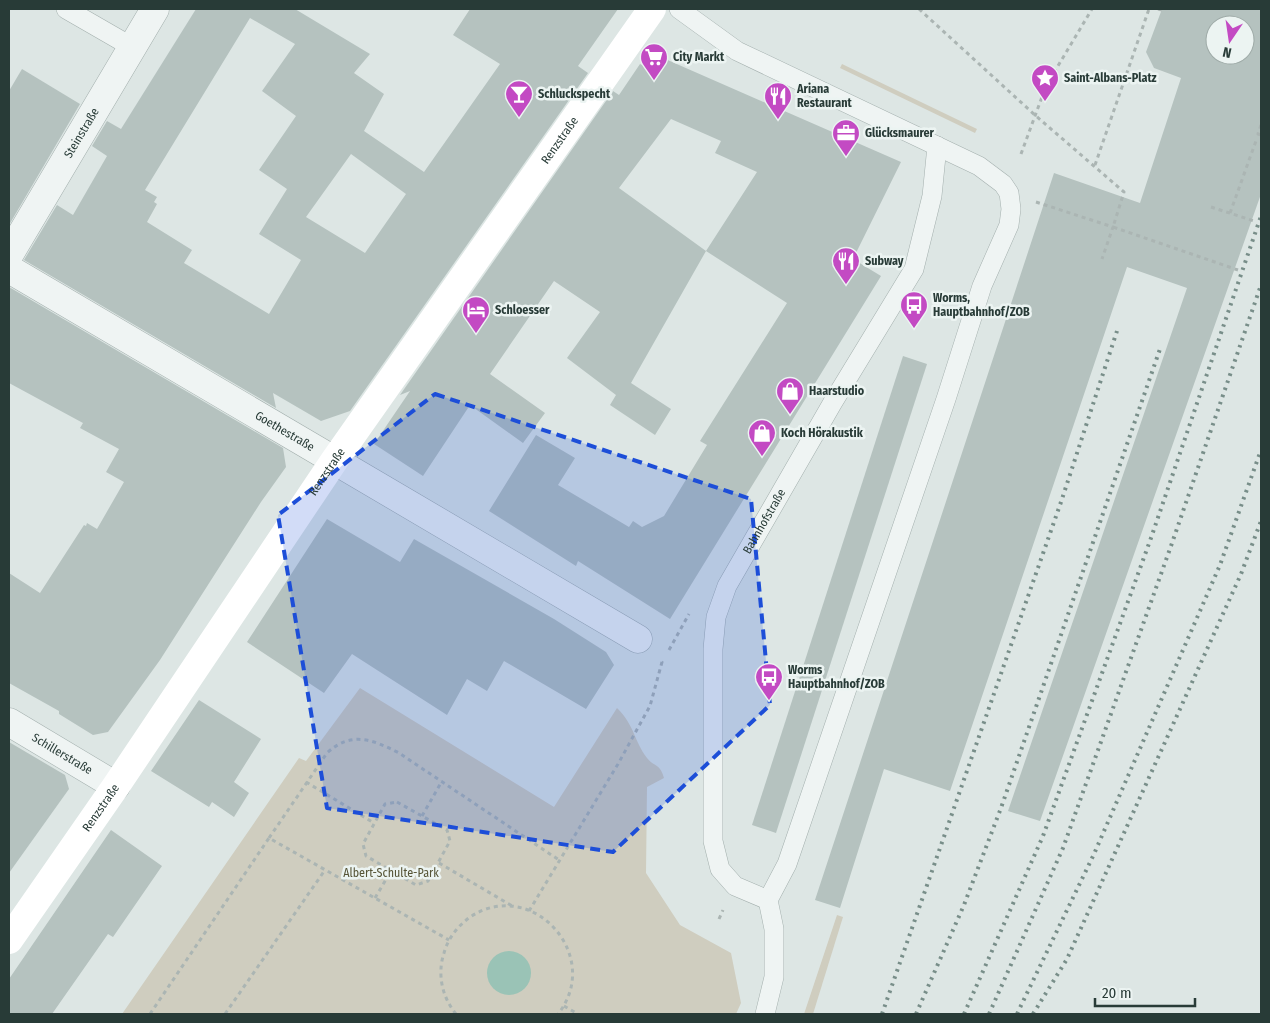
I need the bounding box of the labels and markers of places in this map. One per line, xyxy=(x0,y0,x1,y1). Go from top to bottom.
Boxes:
supermarket icon: City Markt xyxy=(639,42,669,81)
place label: City Markt xyxy=(673,50,725,64)
place icon: Saint-Albans-Platz xyxy=(1030,63,1060,102)
place label: Saint-Albans-Platz xyxy=(1064,71,1157,85)
bar icon: Schluckspecht xyxy=(504,79,534,118)
restaurant icon: Ariana Restaurant xyxy=(763,81,793,120)
place label: Ariana Restaurant xyxy=(796,82,852,110)
place label: Schluckspecht xyxy=(538,87,611,101)
office icon: Glücksmaurer xyxy=(831,118,861,157)
place label: Glücksmaurer xyxy=(865,126,935,140)
restaurant icon: Subway xyxy=(831,246,861,285)
place label: Subway xyxy=(865,254,904,268)
bus stop icon: Worms, Hauptbahnhof/ZOB xyxy=(899,290,929,329)
place label: Worms, Hauptbahnhof/ZOB xyxy=(933,291,1030,319)
hotel icon: Schloesser xyxy=(461,295,491,334)
place label: Schloesser xyxy=(495,303,550,317)
shop icon: Haarstudio xyxy=(775,376,805,415)
place label: Haarstudio xyxy=(809,384,865,398)
shop icon: Koch Hörakustik xyxy=(747,418,777,457)
place label: Koch Hörakustik xyxy=(781,426,864,440)
bus stop icon: Worms Hauptbahnhof/ZOB xyxy=(754,662,784,701)
place label: Worms Hauptbahnhof/ZOB xyxy=(788,663,885,691)

